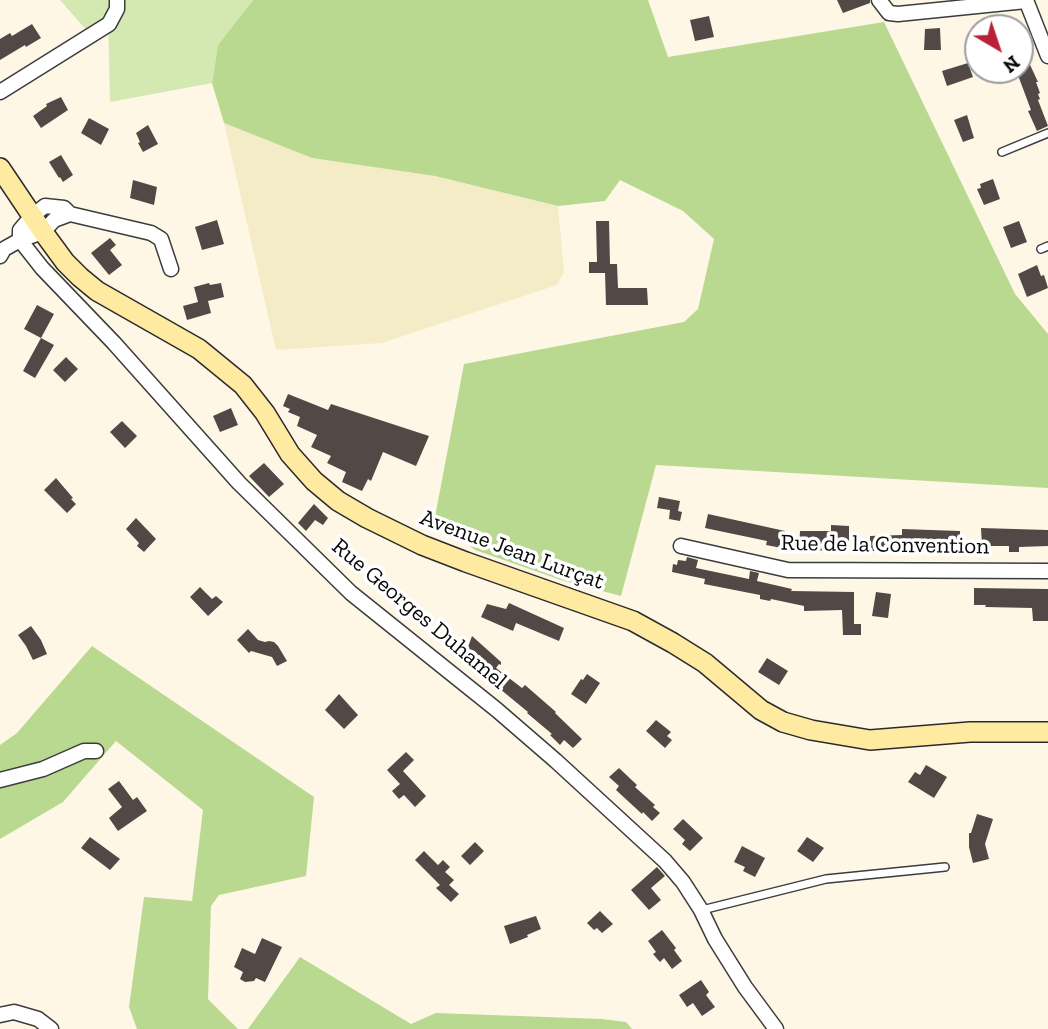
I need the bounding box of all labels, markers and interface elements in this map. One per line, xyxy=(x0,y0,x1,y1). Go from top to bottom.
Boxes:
north arrow xyxy=(964,14,1034,84)
text: N xyxy=(998,51,1024,78)
street label: Avenue Jean Lurçat xyxy=(416,504,608,596)
street label: Rue de la Convention xyxy=(780,529,990,561)
street label: Rue Georges Duhamel xyxy=(326,533,512,695)

